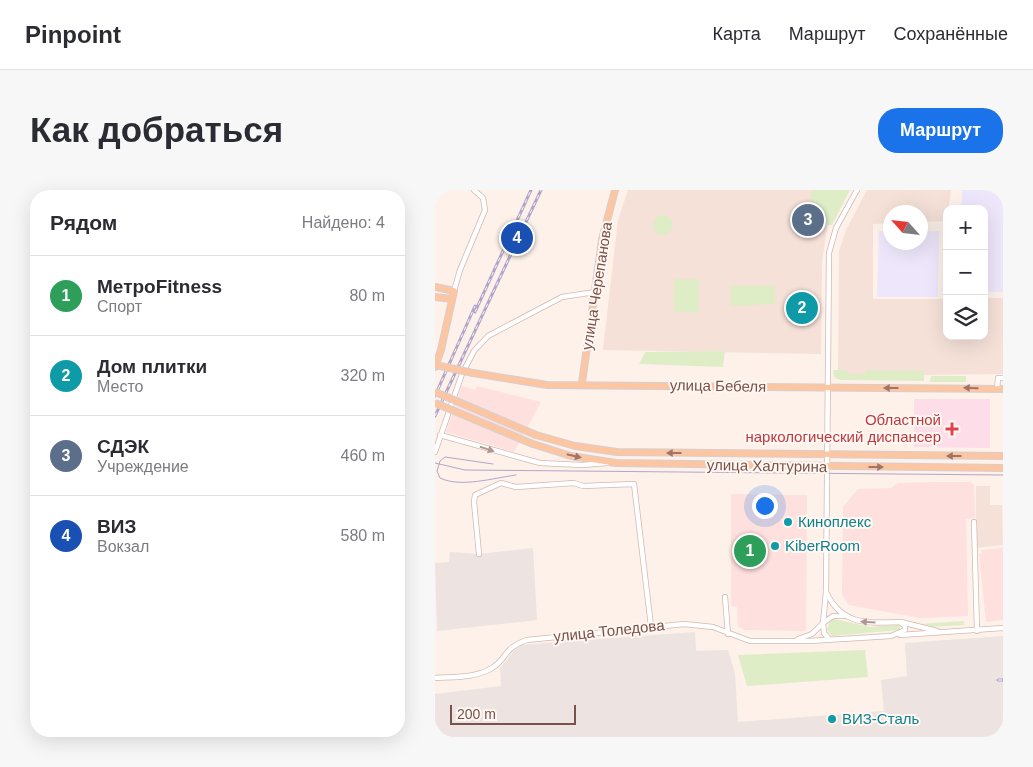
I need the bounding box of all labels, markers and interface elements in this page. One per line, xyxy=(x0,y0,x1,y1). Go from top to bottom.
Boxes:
text: Pinpoint xyxy=(25,21,121,48)
text: Карта xyxy=(713,24,761,44)
text: Маршрут xyxy=(789,24,865,44)
text: Сохранённые xyxy=(893,24,1008,44)
button: Маршрут xyxy=(878,108,1003,153)
text: Как добраться xyxy=(30,110,283,149)
pin: 3 xyxy=(792,201,824,239)
north arrow xyxy=(883,205,928,250)
map controls xyxy=(943,205,988,340)
button: + xyxy=(943,205,988,250)
text: Рядом xyxy=(50,211,117,234)
text: Найдено: 4 xyxy=(302,214,385,231)
pin: 4 xyxy=(501,219,533,257)
street label: улица Черепанова xyxy=(578,220,615,351)
button: − xyxy=(943,250,988,295)
text: МетроFitness xyxy=(97,276,222,297)
text: 1 xyxy=(62,287,70,304)
text: 80 m xyxy=(349,287,385,304)
pin: 2 xyxy=(786,289,818,327)
button: layers xyxy=(943,295,988,340)
text: Спорт xyxy=(97,298,142,315)
text: Дом плитки xyxy=(97,356,207,377)
text: 2 xyxy=(62,367,70,384)
text: 320 m xyxy=(341,367,385,384)
street label: улица Бебеля xyxy=(670,376,766,395)
text: Место xyxy=(97,378,143,395)
one-way arrow xyxy=(883,383,899,391)
one-way arrow xyxy=(963,384,979,392)
place label: Областной наркологический диспансер xyxy=(745,411,941,445)
marker: Областной наркологический диспансер xyxy=(945,422,959,436)
text: СДЭК xyxy=(97,436,149,457)
one-way arrow xyxy=(479,445,494,453)
text: 3 xyxy=(62,447,70,464)
text: 460 m xyxy=(341,447,385,464)
one-way arrow xyxy=(665,449,681,457)
one-way arrow xyxy=(566,452,581,460)
one-way arrow xyxy=(946,452,962,460)
street label: улица Халтурина xyxy=(707,456,828,475)
text: Учреждение xyxy=(97,458,189,475)
one-way arrow xyxy=(868,463,884,471)
your location xyxy=(752,493,778,519)
place label: Киноплекс xyxy=(798,513,872,530)
text: ВИЗ xyxy=(97,516,136,537)
marker: Киноплекс xyxy=(782,516,794,528)
text: 4 xyxy=(62,527,70,544)
text: 580 m xyxy=(341,527,385,544)
pin: 1 xyxy=(734,532,766,570)
place label: KiberRoom xyxy=(785,537,860,554)
text: Вокзал xyxy=(97,538,149,555)
marker: KiberRoom xyxy=(769,540,781,552)
street label: улица Толедова xyxy=(553,616,666,645)
one-way arrow xyxy=(860,617,876,625)
scale bar xyxy=(450,702,576,725)
text: 200 m xyxy=(457,706,496,722)
place label: ВИЗ-Сталь xyxy=(842,710,919,727)
marker: ВИЗ-Сталь xyxy=(826,713,838,725)

